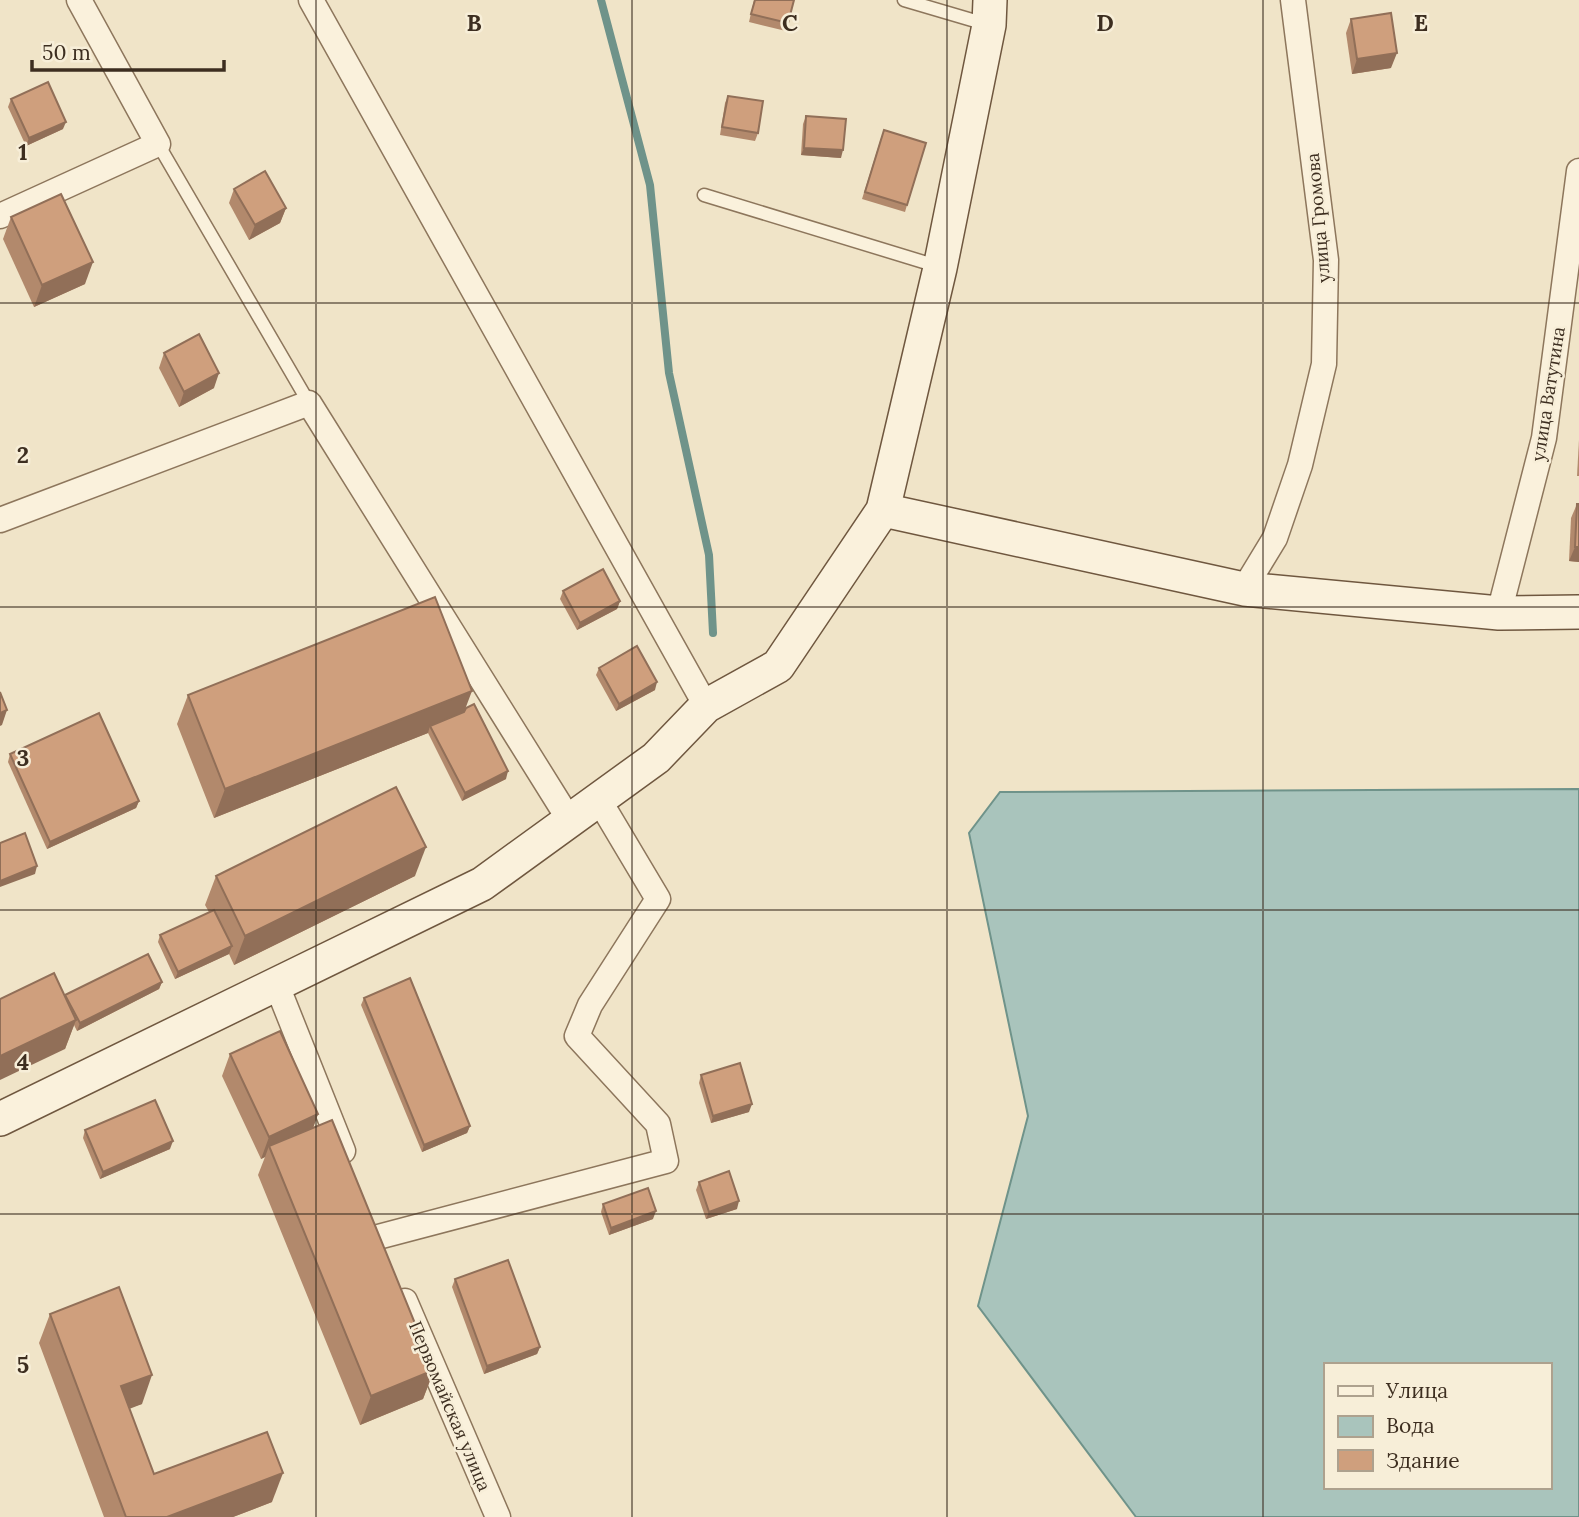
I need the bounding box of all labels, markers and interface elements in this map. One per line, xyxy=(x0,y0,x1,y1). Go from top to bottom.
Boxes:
text: B xyxy=(466,8,482,37)
text: C xyxy=(782,8,798,37)
text: D xyxy=(1096,8,1114,37)
text: E xyxy=(1414,8,1428,37)
scale bar xyxy=(32,28,224,72)
text: 50 m xyxy=(42,39,91,66)
text: 1 xyxy=(18,137,28,166)
street label: улица Громова xyxy=(1301,152,1335,284)
street label: улица Ватутина xyxy=(1526,325,1570,463)
text: 2 xyxy=(17,440,29,469)
text: 3 xyxy=(17,743,29,772)
text: 4 xyxy=(17,1047,29,1076)
street label: Первомайская улица xyxy=(404,1318,496,1494)
text: 5 xyxy=(17,1350,29,1379)
legend xyxy=(1324,1363,1551,1489)
text: Улица xyxy=(1385,1377,1448,1404)
text: Вода xyxy=(1386,1412,1435,1439)
text: Здание xyxy=(1386,1447,1460,1474)

